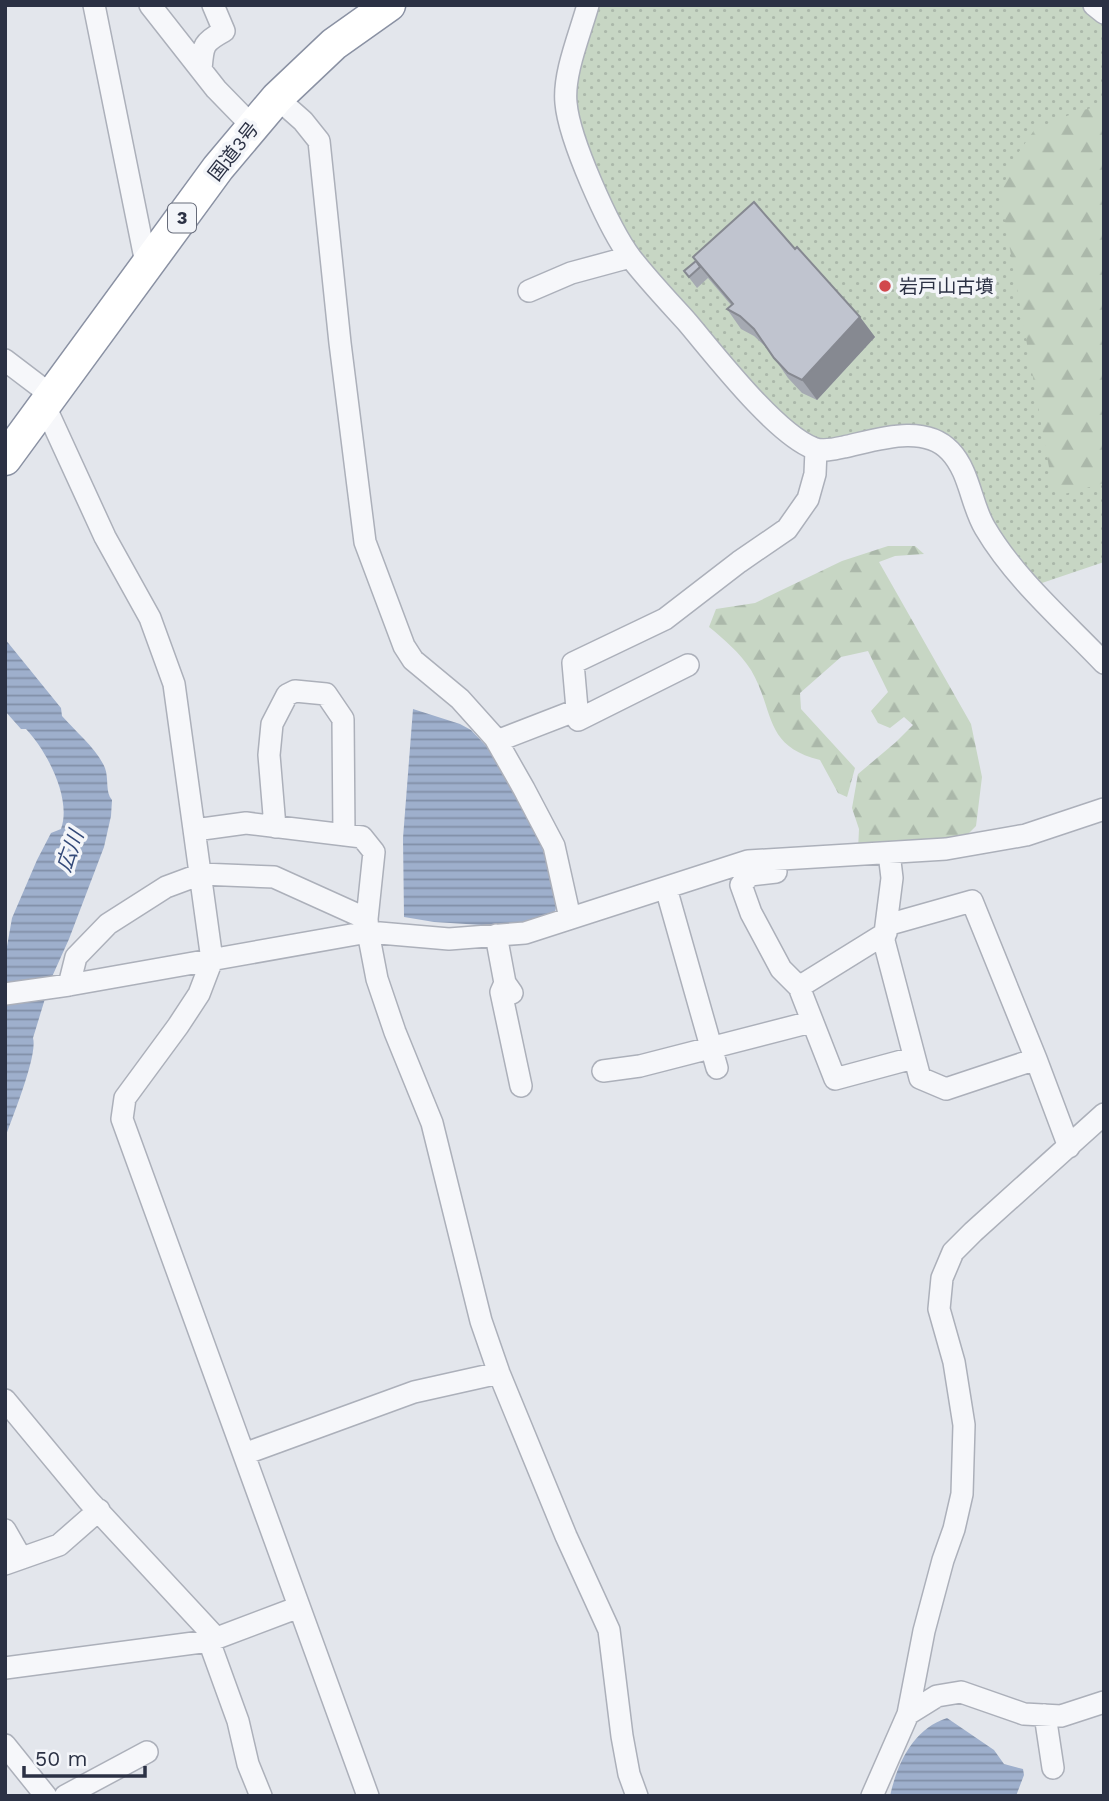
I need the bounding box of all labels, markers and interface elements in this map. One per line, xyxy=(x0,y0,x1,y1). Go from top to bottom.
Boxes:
street label: 国道3号 xyxy=(203,117,263,185)
road number: 3 xyxy=(168,204,196,232)
place label: 岩戸山古墳 xyxy=(899,275,994,298)
marker: 岩戸山古墳 xyxy=(877,278,893,294)
water label: 広川 xyxy=(51,825,89,875)
scale bar xyxy=(24,1734,145,1778)
text: 50 m xyxy=(35,1746,87,1771)

